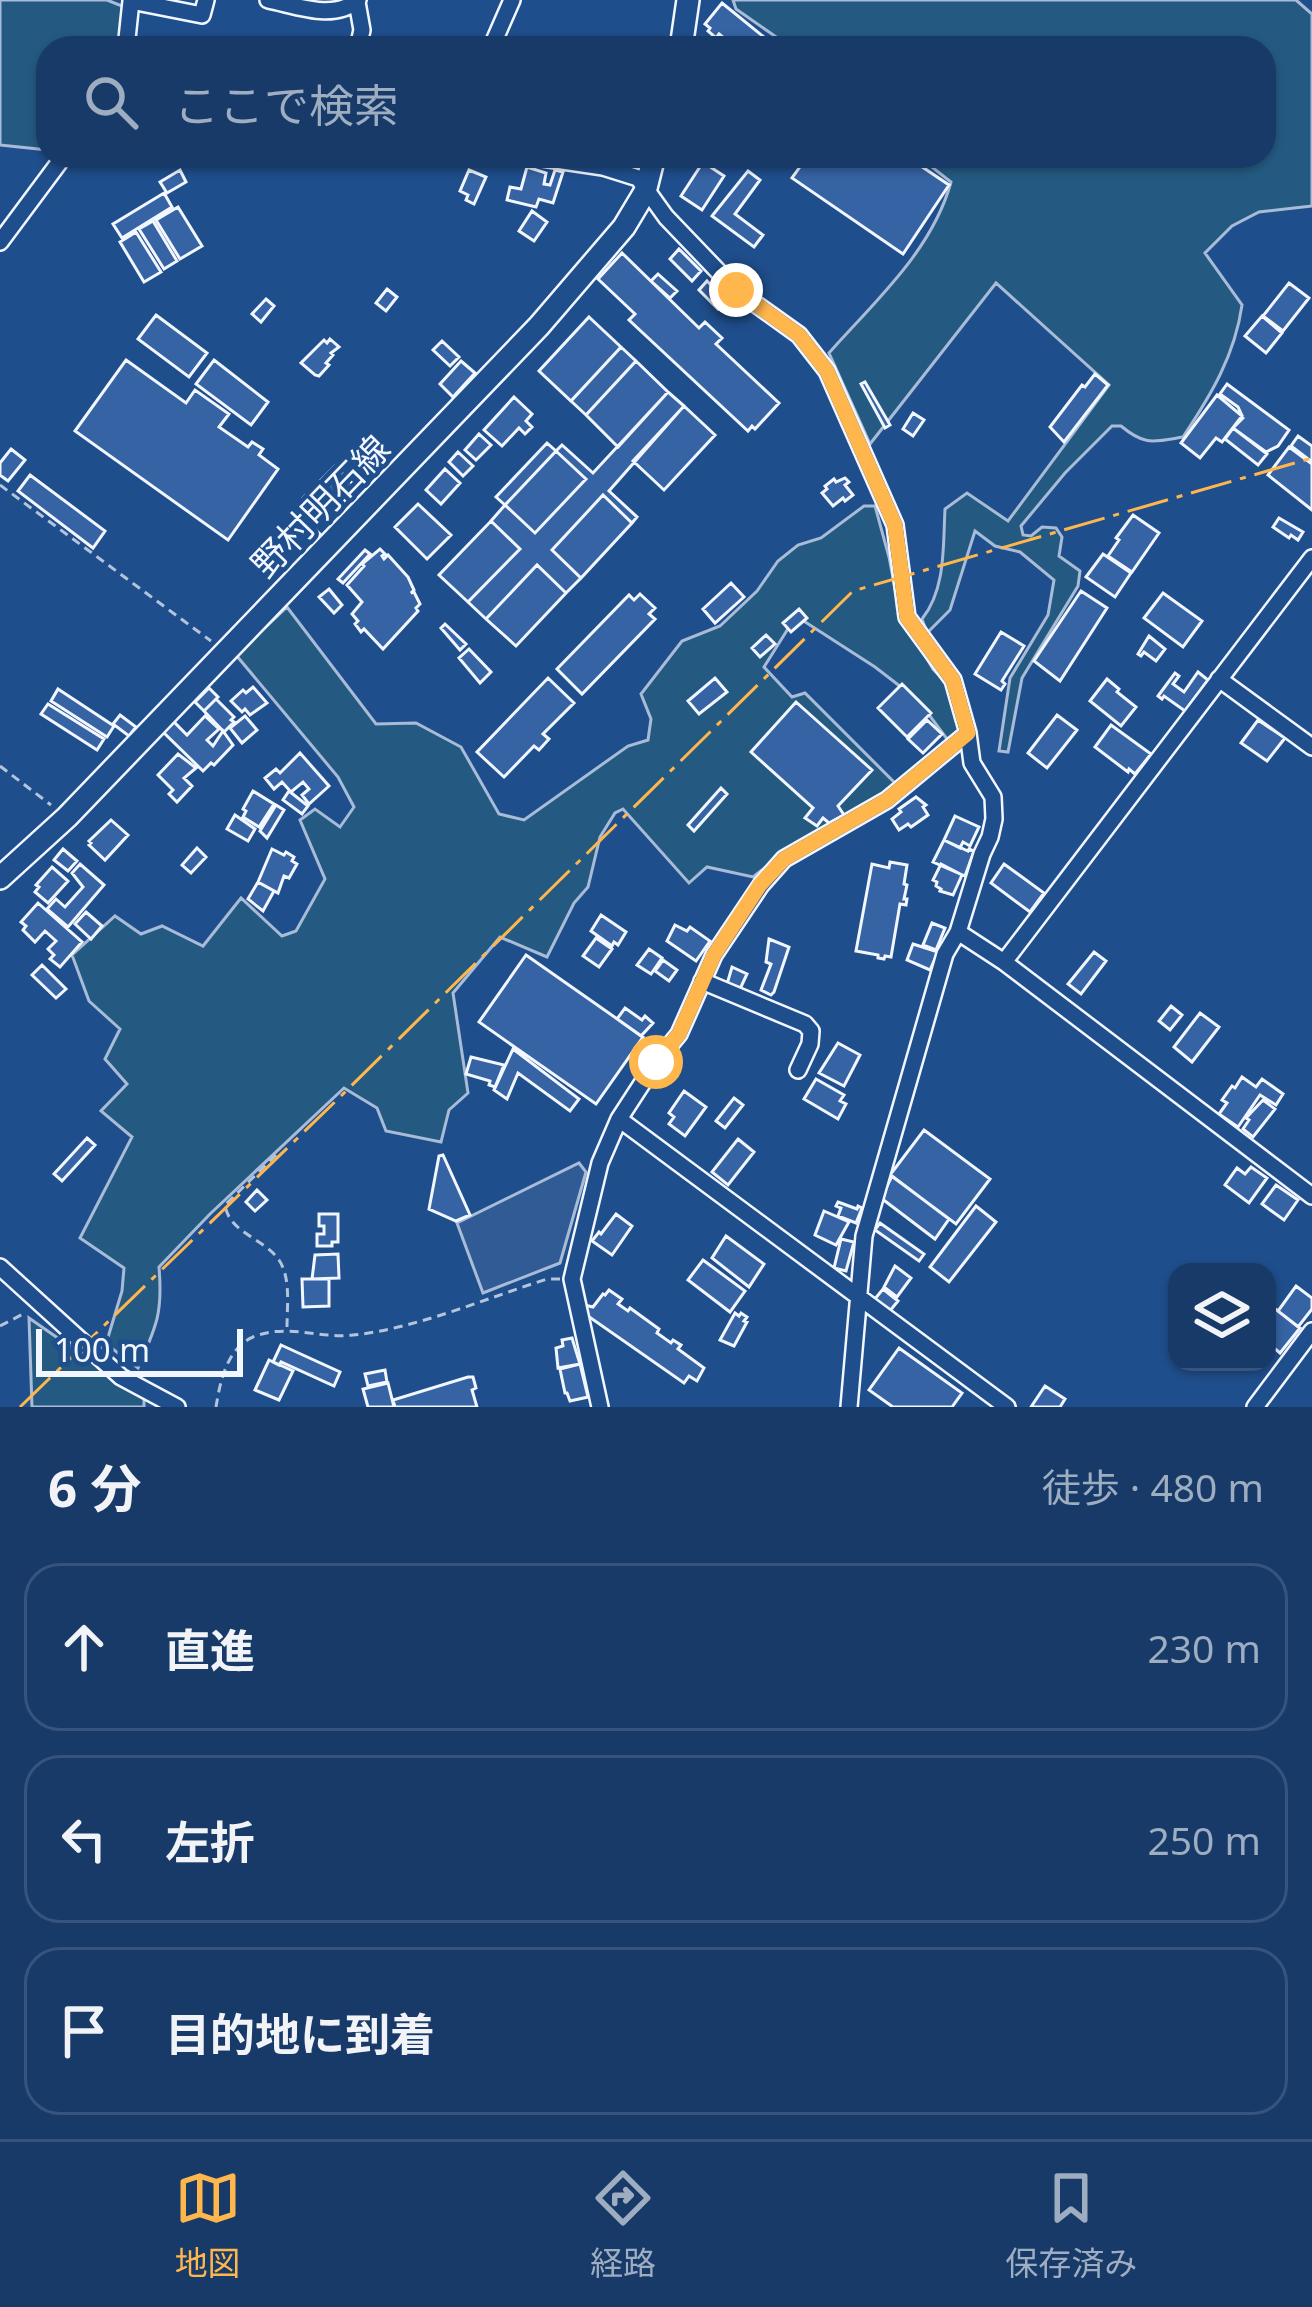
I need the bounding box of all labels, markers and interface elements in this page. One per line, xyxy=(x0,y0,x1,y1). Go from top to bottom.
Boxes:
search box xyxy=(36,36,1276,168)
icon: search xyxy=(78,69,144,135)
text: ここで検索 xyxy=(174,74,399,135)
route end xyxy=(709,263,763,317)
street label: 野村明石線 xyxy=(240,424,400,588)
route start xyxy=(629,1035,683,1089)
map controls xyxy=(1168,1263,1276,1371)
button: layers xyxy=(1168,1263,1276,1371)
scale bar xyxy=(36,1323,243,1376)
text: 100 m xyxy=(54,1327,150,1372)
text: 6 分 xyxy=(48,1452,141,1522)
text: 徒歩 · 480 m xyxy=(1042,1460,1264,1513)
icon: ahead xyxy=(51,1614,117,1680)
text: 直進 xyxy=(165,1619,255,1680)
text: 230 m xyxy=(1147,1621,1261,1674)
icon: left xyxy=(51,1806,117,1872)
text: 左折 xyxy=(165,1811,255,1872)
text: 250 m xyxy=(1147,1813,1261,1866)
icon: arrive xyxy=(51,1998,117,2064)
text: 目的地に到着 xyxy=(165,2003,435,2064)
tab: 地図 xyxy=(175,2165,241,2285)
tab: 経路 xyxy=(590,2165,656,2285)
tab: 保存済み xyxy=(1005,2165,1137,2285)

